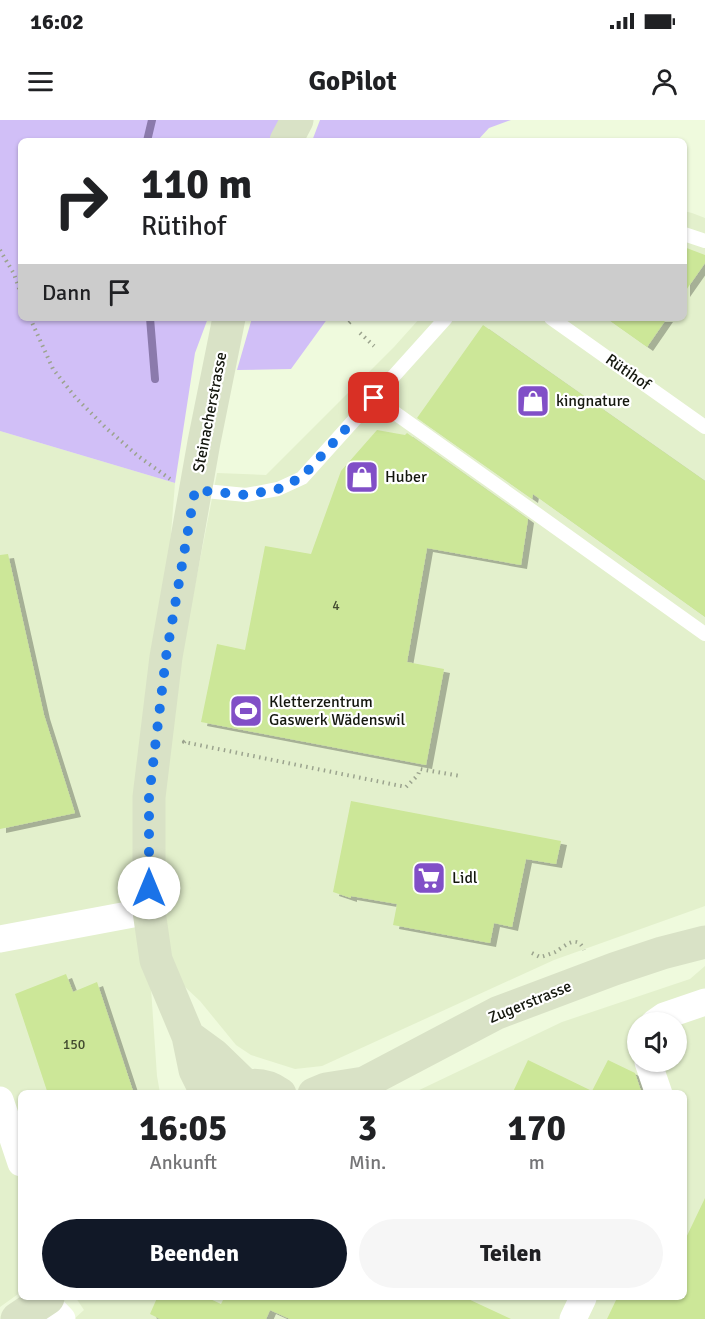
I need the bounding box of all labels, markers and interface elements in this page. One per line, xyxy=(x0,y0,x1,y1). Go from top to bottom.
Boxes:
text: 16:02 xyxy=(30,8,84,35)
icon: menu xyxy=(24,65,57,98)
text: GoPilot xyxy=(308,65,397,98)
icon: person xyxy=(648,65,681,98)
text: 110 m xyxy=(141,159,252,210)
icon: right xyxy=(42,162,120,240)
text: Rütihof xyxy=(141,210,226,243)
icon: arrive xyxy=(103,276,136,309)
text: Dann xyxy=(42,279,91,306)
street label: Rütihof xyxy=(602,349,655,395)
street label: Steinacherstrasse xyxy=(189,350,231,474)
pin xyxy=(348,372,399,423)
icon: arrive xyxy=(357,381,390,414)
shop icon: kingnature xyxy=(515,383,551,419)
place label: kingnature xyxy=(556,391,630,411)
shop icon: Huber xyxy=(344,459,380,495)
place label: Huber xyxy=(385,467,427,487)
house number: 4 xyxy=(332,597,340,614)
place label: Kletterzentrum Gaswerk Wädenswil xyxy=(269,692,406,730)
sports icon: Kletterzentrum Gaswerk Wädenswil xyxy=(228,693,264,729)
position arrow xyxy=(117,856,181,920)
supermarket icon: Lidl xyxy=(411,860,447,896)
place label: Lidl xyxy=(452,868,478,888)
street label: Zugerstrasse xyxy=(485,976,575,1028)
map controls xyxy=(627,1012,687,1072)
button: sound xyxy=(627,1012,687,1072)
house number: 150 xyxy=(63,1036,85,1053)
text: 16:05 xyxy=(139,1106,228,1151)
text: 3 xyxy=(358,1106,377,1151)
text: 170 xyxy=(508,1106,566,1151)
text: Ankunft xyxy=(149,1150,217,1175)
text: Min. xyxy=(349,1150,386,1175)
text: m xyxy=(529,1150,545,1175)
button: Beenden xyxy=(42,1219,347,1288)
button: Teilen xyxy=(359,1219,663,1288)

